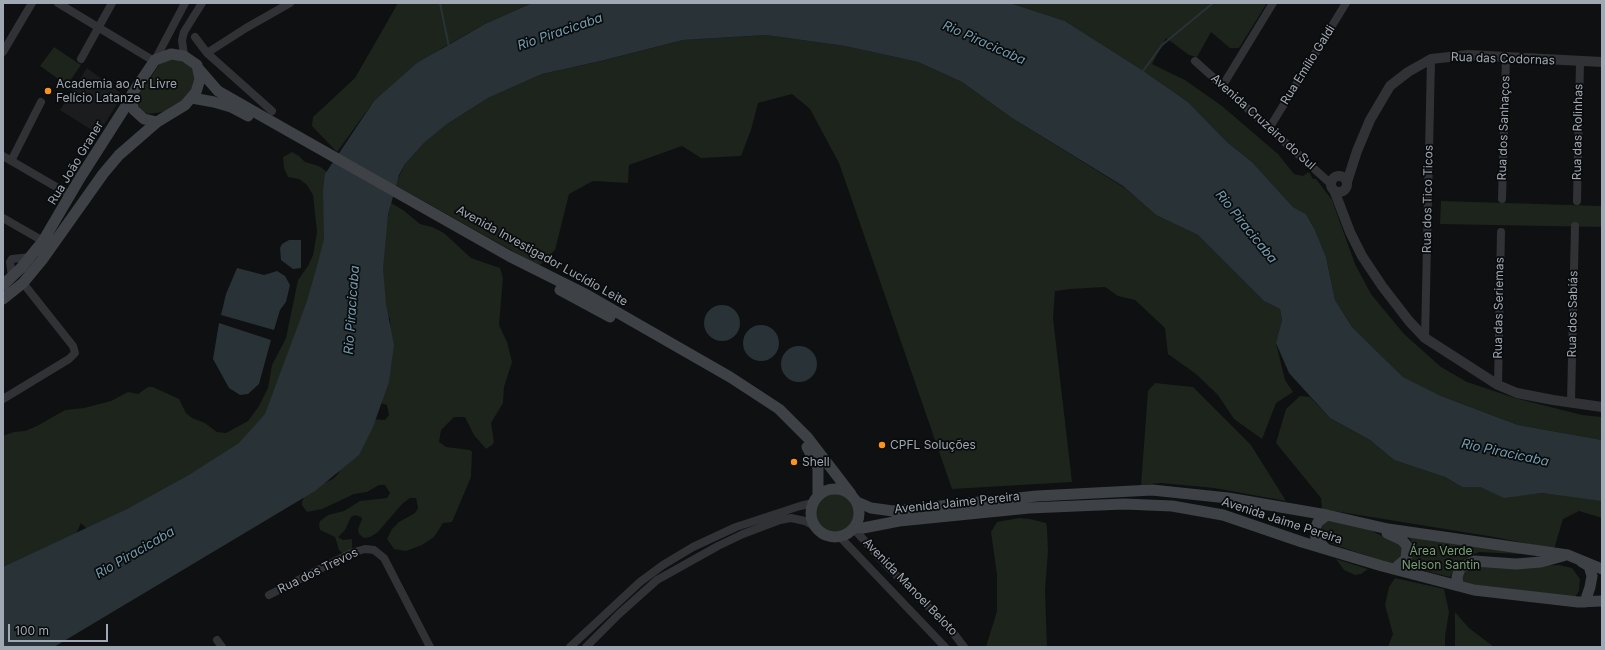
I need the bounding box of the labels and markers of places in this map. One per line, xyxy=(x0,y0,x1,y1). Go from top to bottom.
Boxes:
place label: Academia ao Ar Livre Felício Latanze xyxy=(56,77,177,105)
marker: Academia ao Ar Livre Felício Latanze xyxy=(43,86,53,96)
place label: CPFL Soluções xyxy=(890,438,976,452)
marker: CPFL Soluções xyxy=(877,440,887,450)
place label: Shell xyxy=(802,455,830,469)
marker: Shell xyxy=(789,457,799,467)

